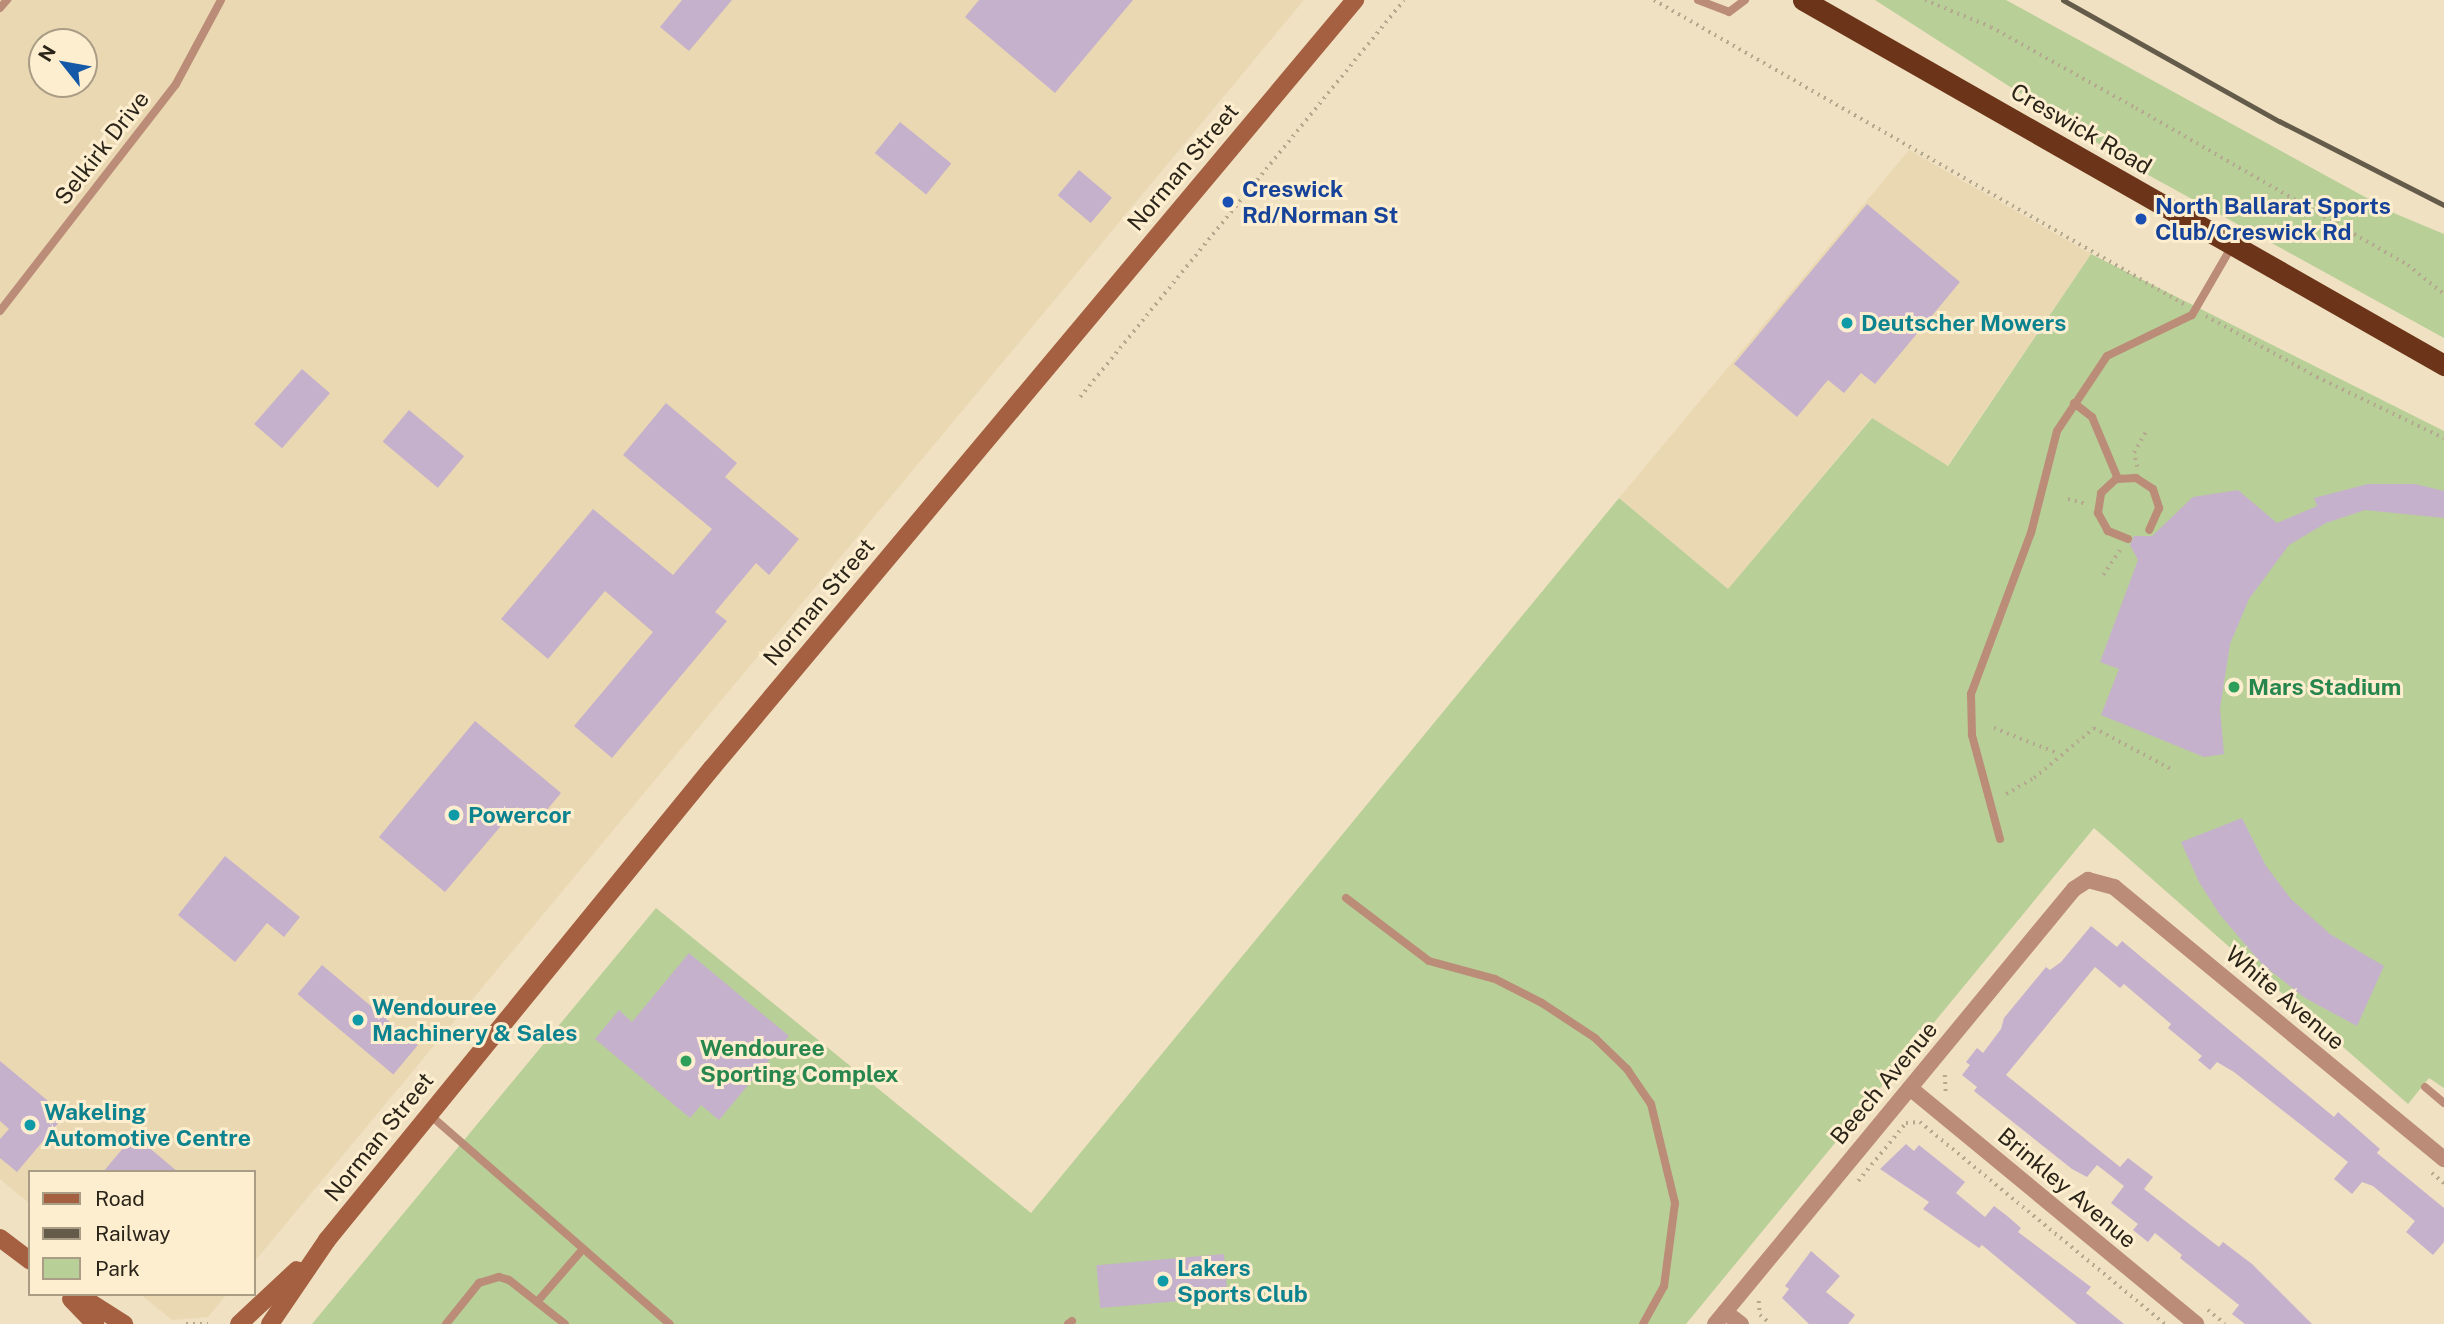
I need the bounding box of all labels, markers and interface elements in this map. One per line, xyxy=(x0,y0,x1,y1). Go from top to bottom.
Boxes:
north arrow xyxy=(28,28,98,98)
text: N xyxy=(33,41,60,65)
street label: Creswick Road xyxy=(2006,78,2156,180)
street label: Selkirk Drive xyxy=(49,86,155,210)
street label: Norman Street xyxy=(1122,98,1244,236)
place label: Creswick Rd/Norman St xyxy=(1242,175,1398,229)
place label: North Ballarat Sports Club/Creswick Rd xyxy=(2155,192,2391,246)
marker: Creswick Rd/Norman St xyxy=(1220,194,1236,210)
marker: North Ballarat Sports Club/Creswick Rd xyxy=(2133,211,2149,227)
place label: Deutscher Mowers xyxy=(1861,309,2066,337)
marker: Deutscher Mowers xyxy=(1839,315,1855,331)
street label: Norman Street xyxy=(758,533,880,671)
place label: Mars Stadium xyxy=(2248,673,2402,701)
marker: Mars Stadium xyxy=(2226,679,2242,695)
place label: Powercor xyxy=(468,801,571,829)
marker: Powercor xyxy=(446,807,462,823)
street label: White Avenue xyxy=(2220,940,2350,1056)
place label: Wendouree Machinery & Sales xyxy=(372,993,577,1047)
marker: Wendouree Machinery & Sales xyxy=(350,1012,366,1028)
street label: Beech Avenue xyxy=(1825,1016,1943,1150)
place label: Wendouree Sporting Complex xyxy=(700,1034,899,1088)
marker: Wendouree Sporting Complex xyxy=(678,1053,694,1069)
street label: Norman Street xyxy=(319,1067,439,1207)
place label: Wakeling Automotive Centre xyxy=(44,1098,251,1152)
marker: Wakeling Automotive Centre xyxy=(22,1117,38,1133)
street label: Brinkley Avenue xyxy=(1992,1122,2142,1254)
legend xyxy=(28,1170,256,1296)
text: Road xyxy=(95,1186,145,1211)
text: Railway xyxy=(95,1221,171,1246)
place label: Lakers Sports Club xyxy=(1177,1254,1308,1308)
text: Park xyxy=(95,1256,140,1281)
marker: Lakers Sports Club xyxy=(1155,1273,1171,1289)

